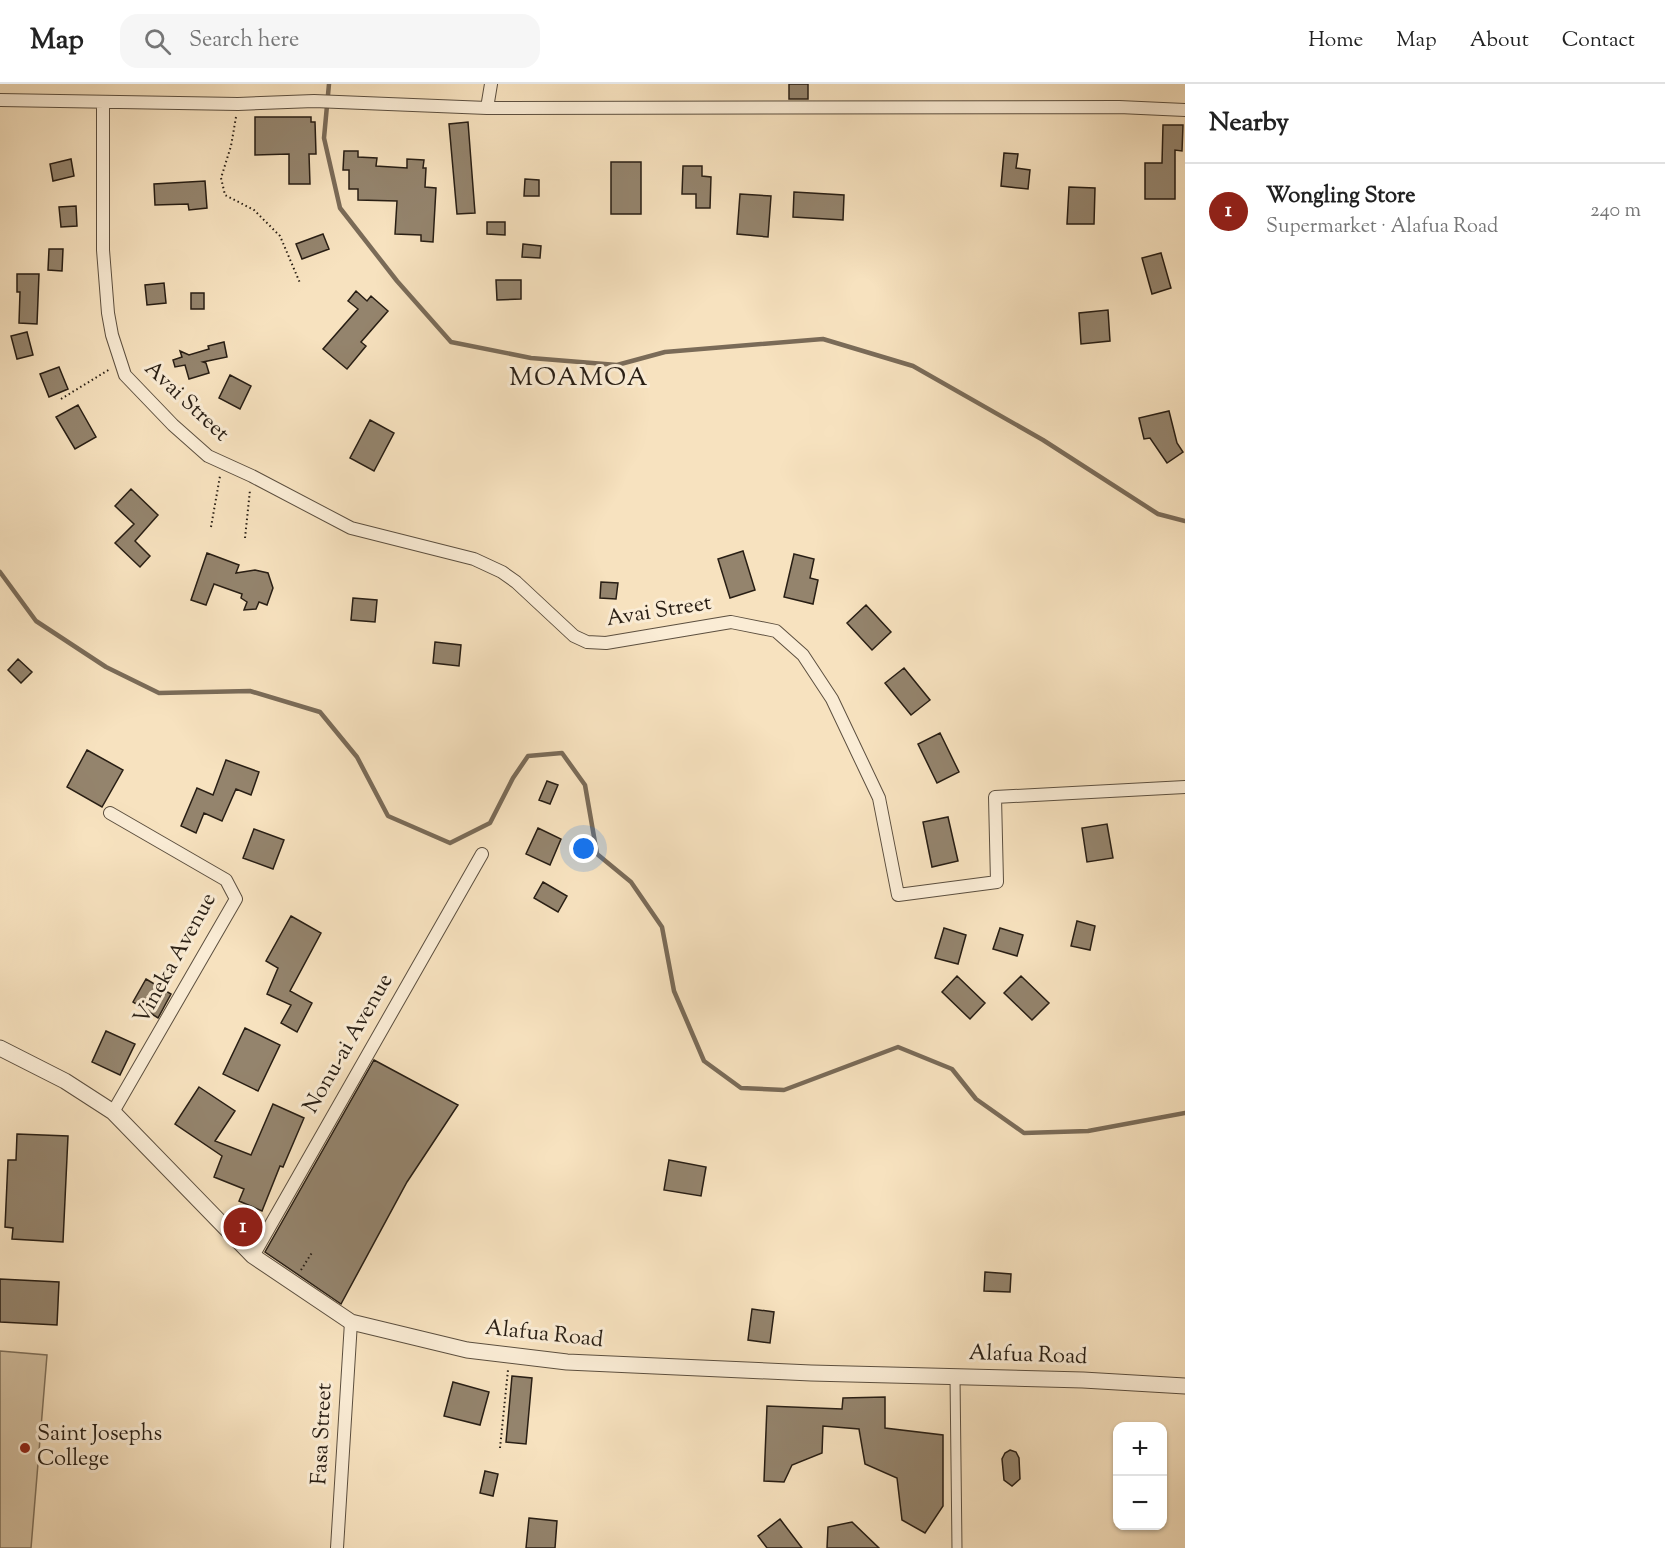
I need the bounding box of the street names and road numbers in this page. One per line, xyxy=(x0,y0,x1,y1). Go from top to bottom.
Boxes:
street label: Avai Street xyxy=(136,354,236,450)
street label: Avai Street xyxy=(604,588,714,636)
street label: Vineka Avenue xyxy=(127,887,225,1031)
street label: Nonu-ai Avenue xyxy=(296,968,402,1120)
street label: Alafua Road xyxy=(483,1313,605,1357)
street label: Alafua Road xyxy=(968,1338,1088,1374)
street label: Fasa Street xyxy=(304,1382,342,1486)

